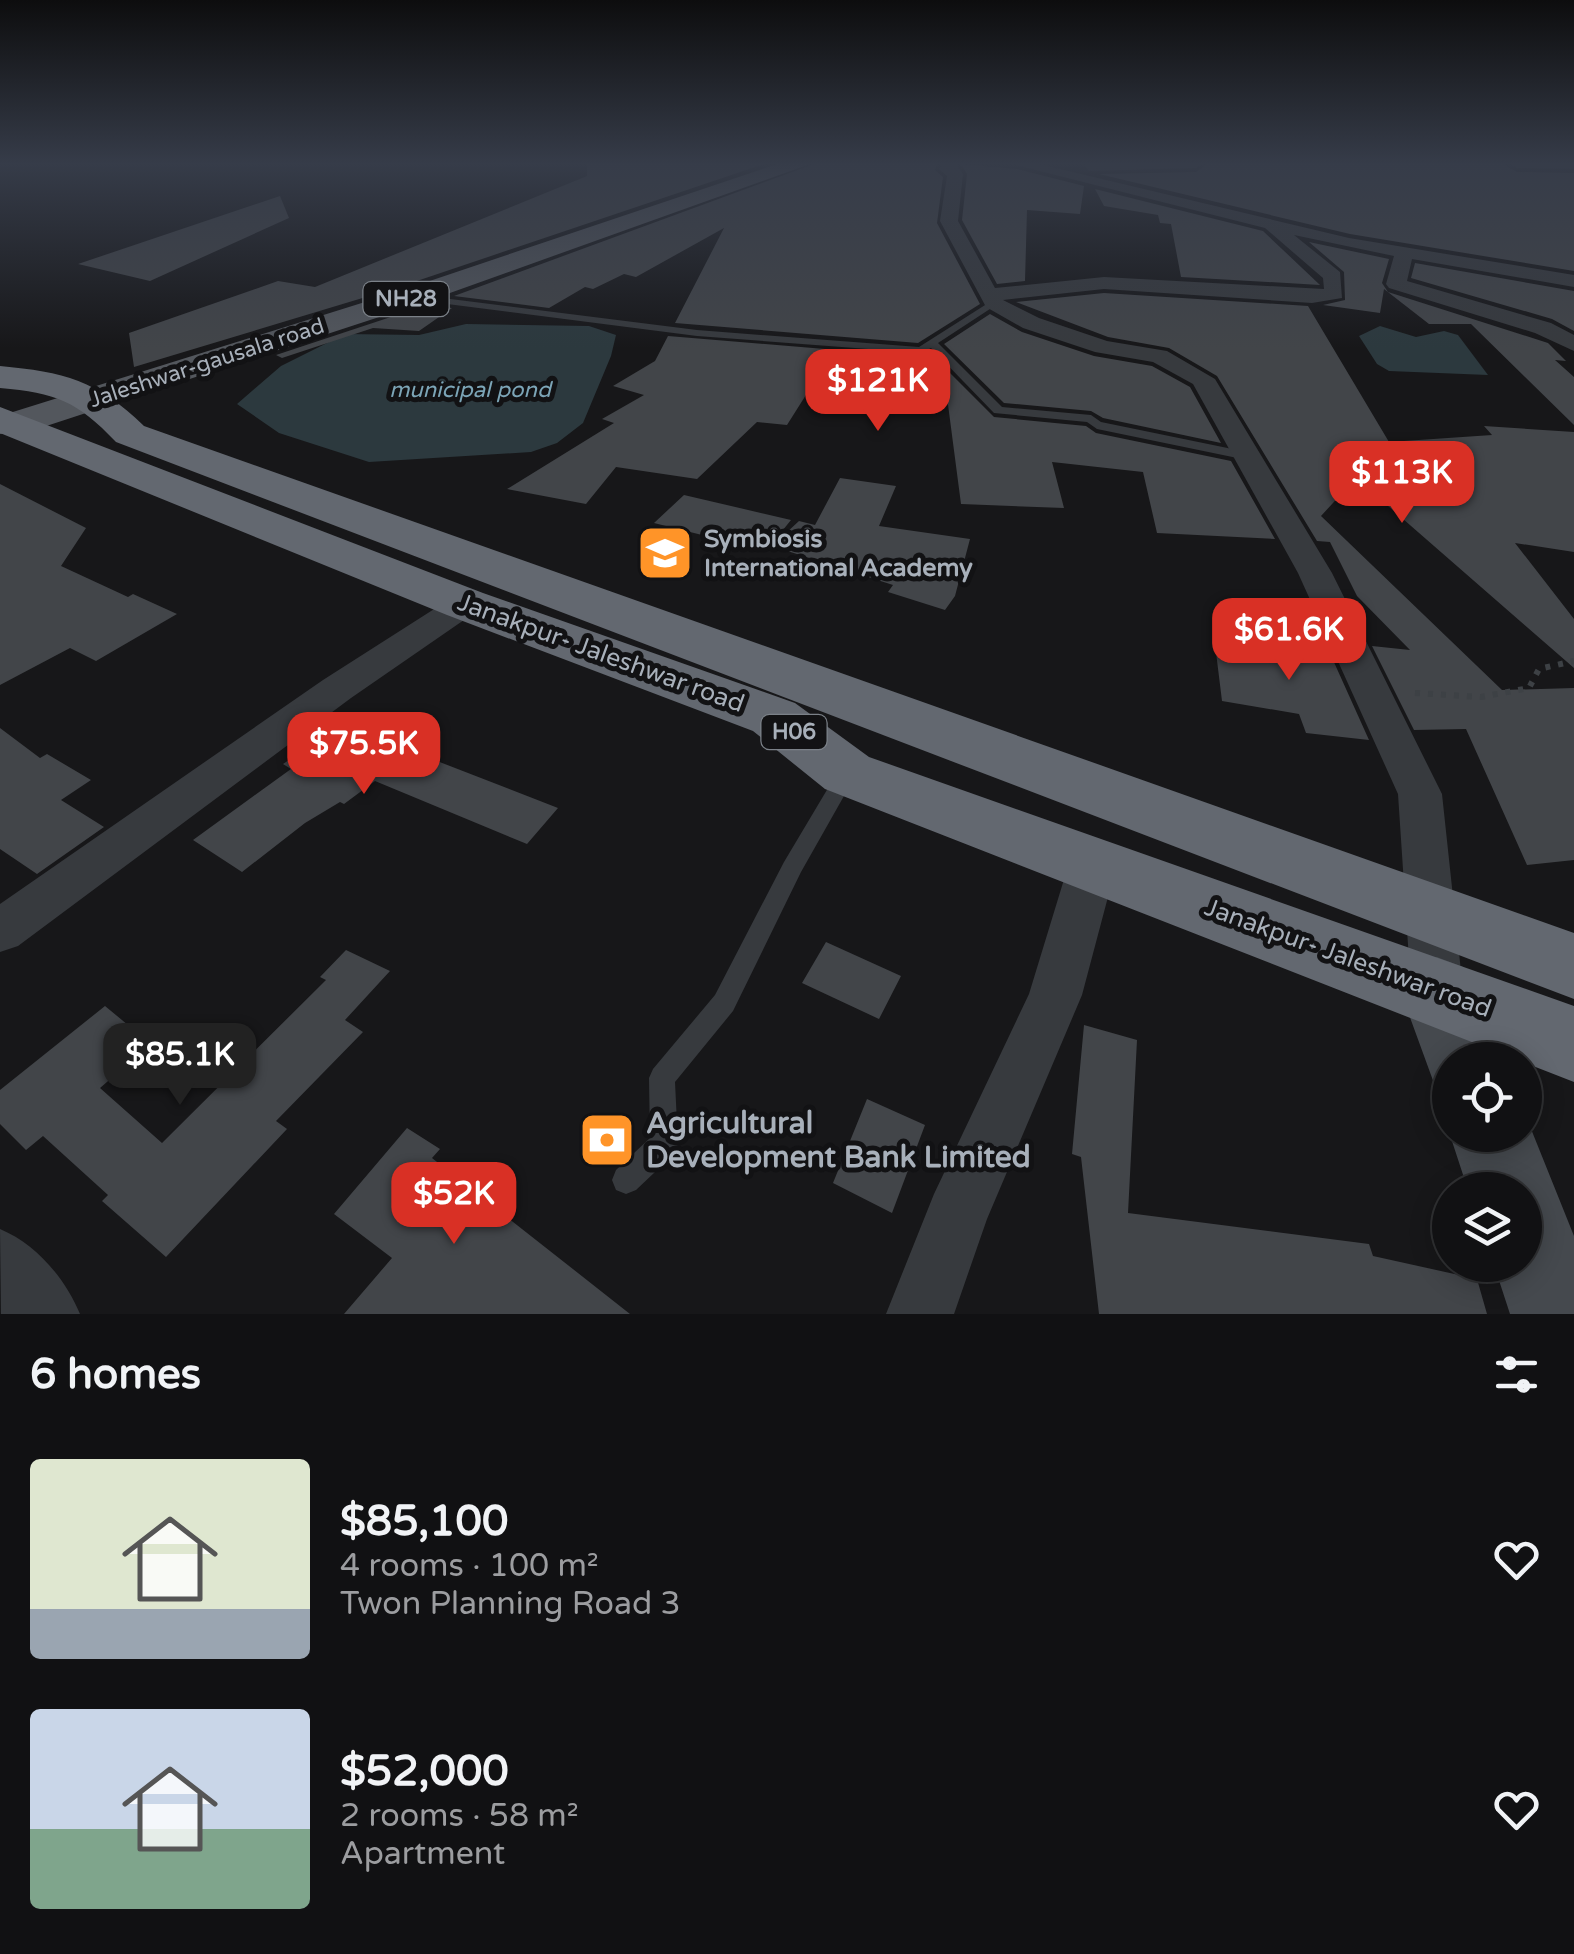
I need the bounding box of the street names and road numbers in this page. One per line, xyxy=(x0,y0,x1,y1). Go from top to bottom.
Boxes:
road number: NH28 xyxy=(364,282,448,316)
street label: Jaleshwar-gausala road xyxy=(86,313,328,413)
street label: Janakpur- Jaleshwar road xyxy=(454,587,748,719)
road number: H06 xyxy=(762,715,826,749)
street label: Janakpur- Jaleshwar road xyxy=(1201,892,1495,1024)

